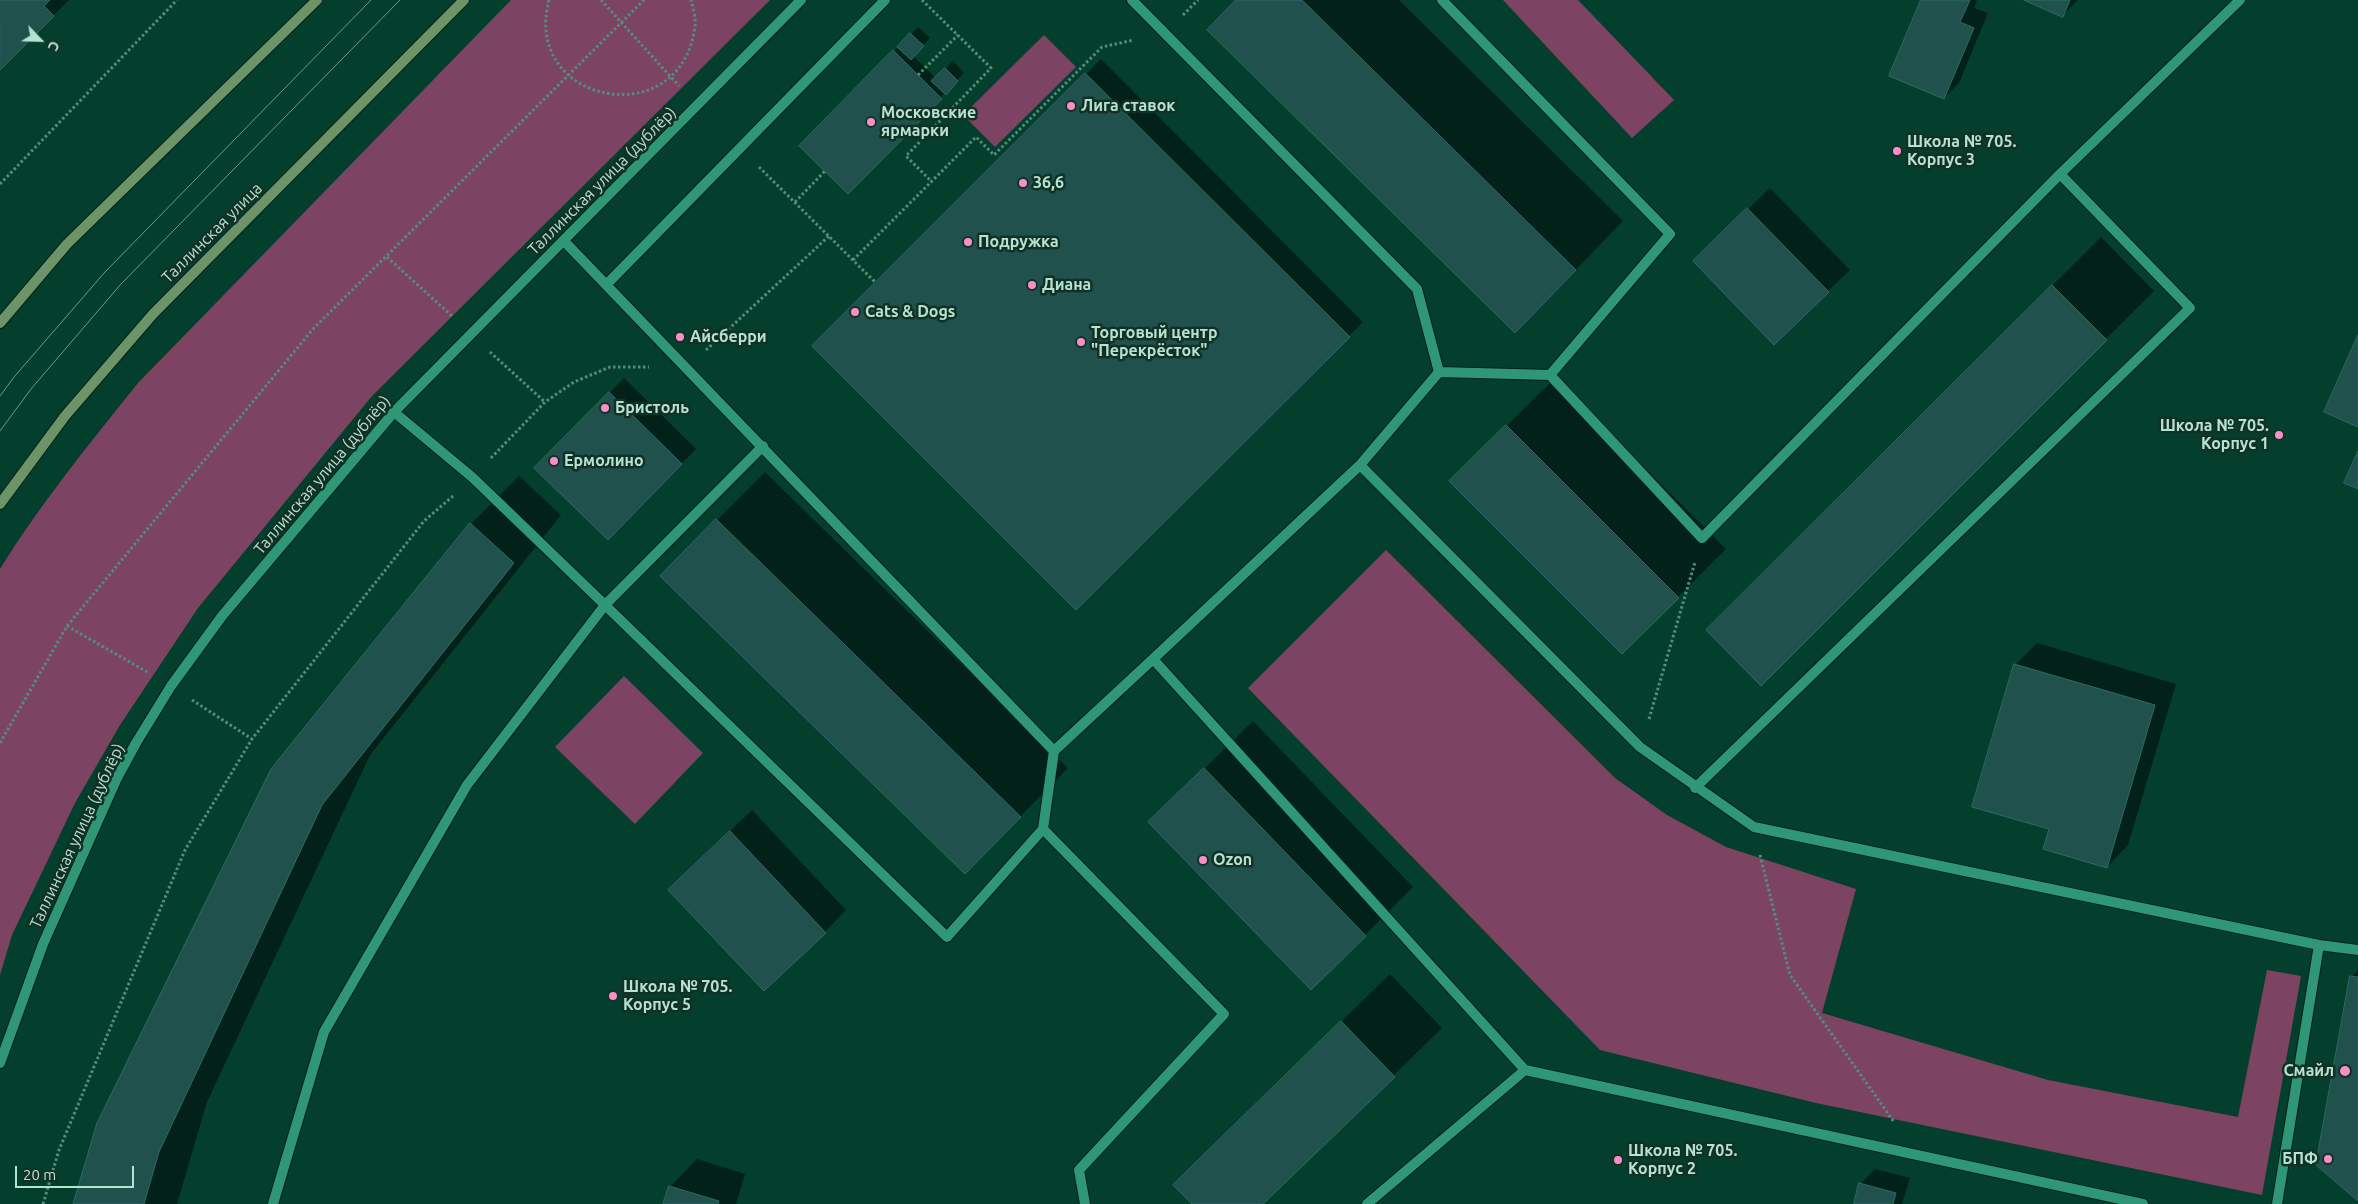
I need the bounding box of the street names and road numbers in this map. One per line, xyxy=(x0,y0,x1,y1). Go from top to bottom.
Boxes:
street label: Таллинская улица (дублёр) xyxy=(524,103,680,259)
street label: Таллинская улица xyxy=(158,179,266,287)
street label: Таллинская улица (дублёр) xyxy=(250,392,394,558)
street label: Таллинская улица (дублёр) xyxy=(26,740,128,932)

